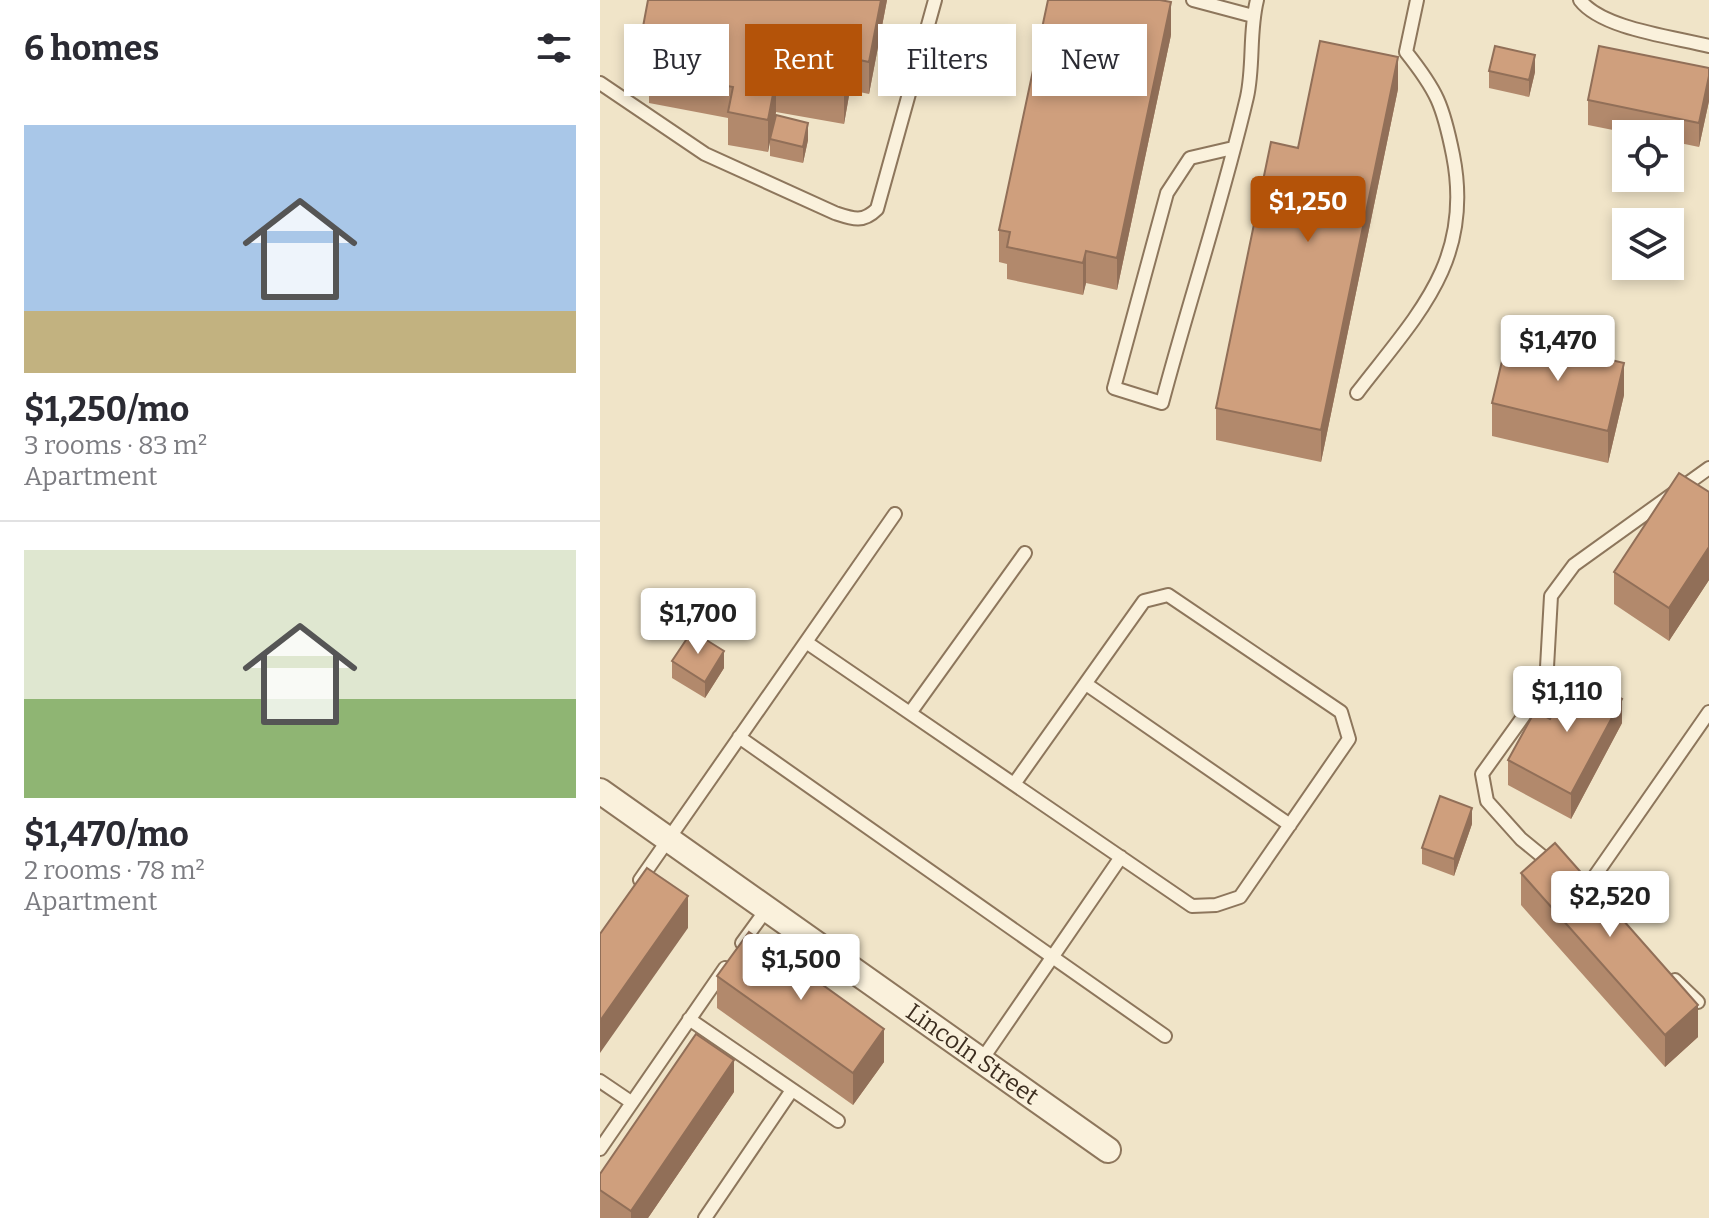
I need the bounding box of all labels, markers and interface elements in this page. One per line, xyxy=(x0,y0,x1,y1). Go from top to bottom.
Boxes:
chip: Buy xyxy=(624,24,729,96)
chip: Rent xyxy=(745,24,862,96)
chip: Filters xyxy=(878,24,1016,96)
chip: New xyxy=(1032,24,1147,96)
icon: filters xyxy=(532,26,576,70)
text: 6 homes xyxy=(24,28,159,69)
map controls xyxy=(1612,120,1684,280)
button: locate xyxy=(1612,120,1684,192)
pin: $1,250 xyxy=(1243,176,1373,244)
icon: home xyxy=(228,177,372,321)
text: $1,250 xyxy=(1269,186,1347,217)
button: layers xyxy=(1612,208,1684,280)
pin: $1,470 xyxy=(1493,315,1623,383)
text: $1,470 xyxy=(1519,325,1597,356)
text: $1,250/mo xyxy=(24,389,189,430)
text: 3 rooms · 83 m² xyxy=(24,430,207,461)
text: Apartment xyxy=(24,461,157,492)
pin: $1,700 xyxy=(633,588,763,656)
text: $1,700 xyxy=(659,598,737,629)
icon: home xyxy=(228,602,372,746)
pin: $1,110 xyxy=(1502,666,1632,734)
text: $1,110 xyxy=(1531,676,1603,707)
text: $1,470/mo xyxy=(24,814,189,855)
text: 2 rooms · 78 m² xyxy=(24,855,205,886)
pin: $2,520 xyxy=(1545,871,1675,939)
text: $2,520 xyxy=(1569,881,1651,912)
text: Apartment xyxy=(24,886,157,917)
pin: $1,500 xyxy=(736,934,866,1002)
text: $1,500 xyxy=(761,944,841,975)
street label: Lincoln Street xyxy=(901,998,1044,1111)

